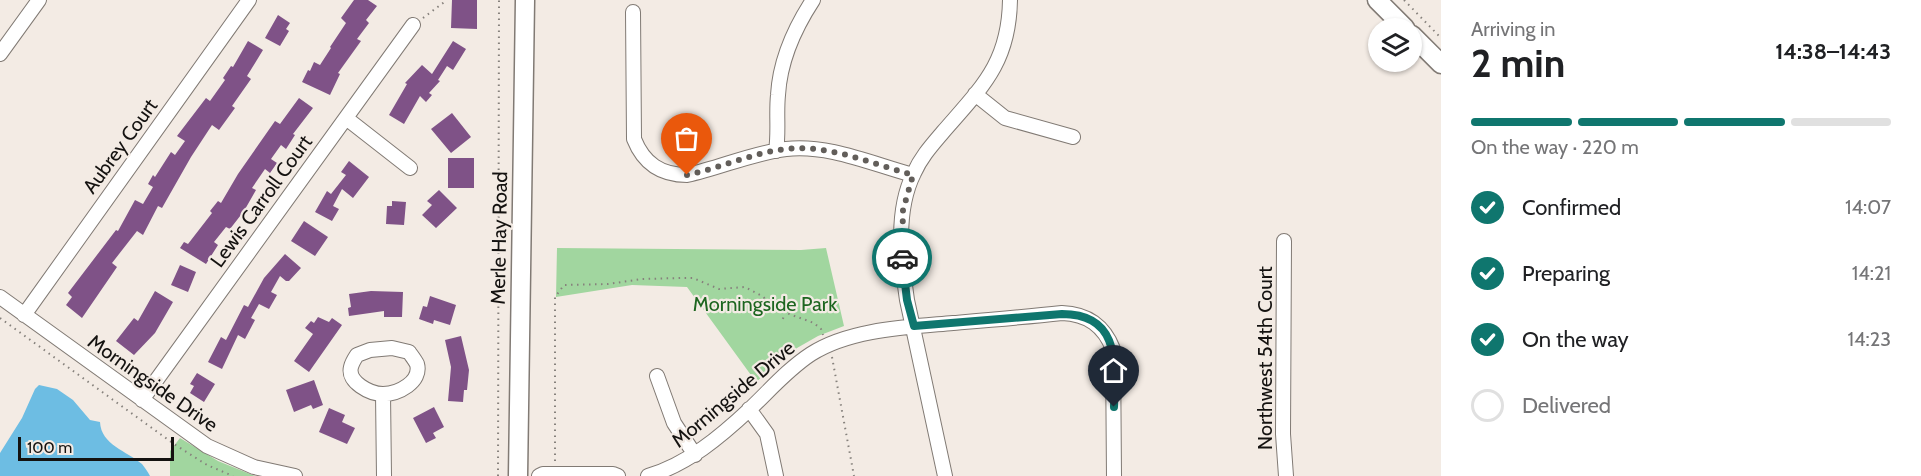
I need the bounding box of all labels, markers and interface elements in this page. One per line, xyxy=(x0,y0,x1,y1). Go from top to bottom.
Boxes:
text: Arriving in xyxy=(1471,17,1555,41)
map controls xyxy=(1368,18,1422,72)
button: layers xyxy=(1368,18,1422,72)
text: 14:38–14:43 xyxy=(1775,38,1891,65)
text: 2 min xyxy=(1471,39,1565,87)
street label: Aubrey Court xyxy=(78,94,162,198)
pin xyxy=(661,113,712,175)
icon: bag xyxy=(670,122,703,155)
street label: Lewis Carroll Court xyxy=(205,130,317,272)
text: On the way · 220 m xyxy=(1471,135,1639,159)
street label: Merle Hay Road xyxy=(486,171,512,305)
icon: check xyxy=(1471,191,1504,224)
text: Confirmed xyxy=(1522,194,1621,221)
text: 14:07 xyxy=(1845,195,1891,219)
courier xyxy=(872,228,932,288)
icon: car xyxy=(886,242,919,275)
icon: check xyxy=(1471,257,1504,290)
text: Preparing xyxy=(1522,260,1610,287)
text: 14:21 xyxy=(1852,261,1891,285)
street label: Northwest 54th Court xyxy=(1253,266,1277,450)
park label: Morningside Park xyxy=(693,292,837,316)
icon: check xyxy=(1471,323,1504,356)
text: On the way xyxy=(1522,326,1629,353)
text: 14:23 xyxy=(1847,327,1891,351)
street label: Morningside Drive xyxy=(83,329,223,437)
street label: Morningside Drive xyxy=(667,336,799,452)
pin xyxy=(1088,345,1139,407)
icon: home xyxy=(1097,354,1130,387)
text: Delivered xyxy=(1522,392,1611,419)
scale bar xyxy=(18,434,174,462)
text: 100 m xyxy=(27,438,72,457)

